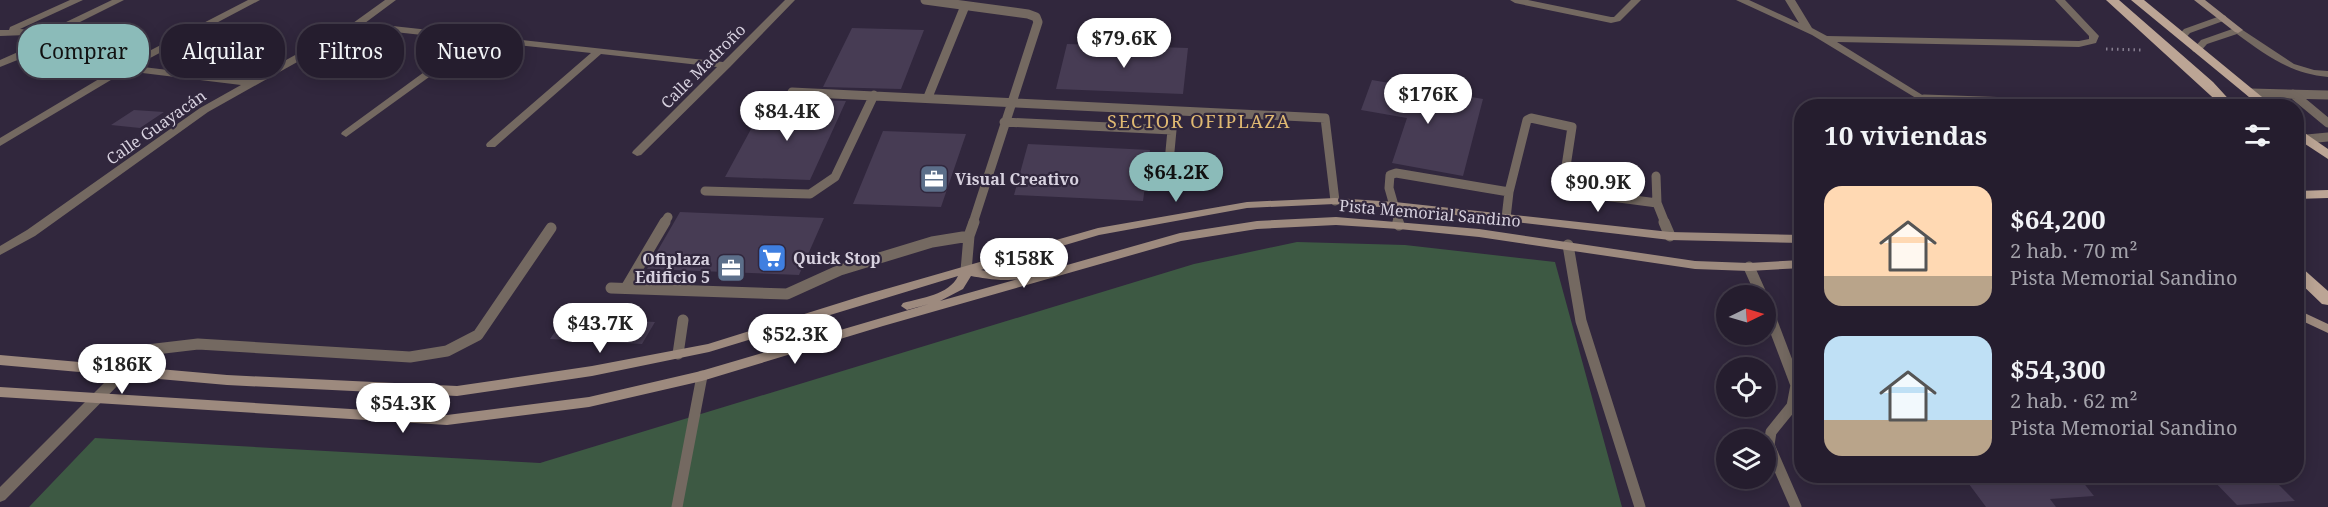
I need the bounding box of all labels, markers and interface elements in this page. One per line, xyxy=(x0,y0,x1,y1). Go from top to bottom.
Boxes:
pin: $79.6K xyxy=(1075,18,1173,69)
street label: Calle Madroño xyxy=(656,19,750,113)
chip: Comprar xyxy=(18,24,149,78)
chip: Alquilar xyxy=(161,24,285,78)
chip: Filtros xyxy=(297,24,404,78)
chip: Nuevo xyxy=(416,24,523,78)
text: $79.6K xyxy=(1091,24,1157,51)
pin: $176K xyxy=(1386,74,1470,125)
text: $176K xyxy=(1398,80,1458,107)
street label: Calle Guayacán xyxy=(102,84,210,170)
pin: $84.4K xyxy=(738,91,836,142)
text: $84.4K xyxy=(754,97,820,124)
district label: SECTOR OFIPLAZA xyxy=(1107,109,1291,133)
text: 10 viviendas xyxy=(1824,117,1987,153)
icon: filters xyxy=(2241,119,2274,152)
pin: $64.2K xyxy=(1127,152,1225,203)
text: $64.2K xyxy=(1143,158,1209,185)
pin: $90.9K xyxy=(1549,162,1647,213)
office icon: Visual Creativo xyxy=(918,163,950,195)
place label: Visual Creativo xyxy=(955,168,1079,190)
text: $90.9K xyxy=(1565,168,1631,195)
street label: Pista Memorial Sandino xyxy=(1338,194,1522,232)
text: $64,200 xyxy=(2010,201,2106,237)
icon: home xyxy=(1872,210,1944,282)
text: 2 hab. · 70 m² xyxy=(2010,237,2137,264)
pin: $158K xyxy=(982,238,1066,289)
supermarket icon: Quick Stop xyxy=(756,242,788,274)
text: $158K xyxy=(994,244,1054,271)
place label: Quick Stop xyxy=(793,247,881,269)
place label: Ofiplaza Edificio 5 xyxy=(635,248,710,288)
office icon: Ofiplaza Edificio 5 xyxy=(715,252,747,284)
text: Pista Memorial Sandino xyxy=(2010,264,2238,291)
north arrow xyxy=(1716,285,1776,345)
map controls xyxy=(1716,285,1776,489)
pin: $43.7K xyxy=(551,303,649,354)
text: $43.7K xyxy=(567,309,633,336)
pin: $52.3K xyxy=(746,314,844,365)
text: $52.3K xyxy=(762,320,828,347)
pin: $186K xyxy=(80,344,164,395)
text: $186K xyxy=(92,350,152,377)
text: $54,300 xyxy=(2010,351,2106,387)
button: locate xyxy=(1716,357,1776,417)
icon: home xyxy=(1872,360,1944,432)
pin: $54.3K xyxy=(354,383,452,434)
text: 2 hab. · 62 m² xyxy=(2010,387,2137,414)
text: $54.3K xyxy=(370,389,436,416)
text: Pista Memorial Sandino xyxy=(2010,414,2238,441)
button: layers xyxy=(1716,429,1776,489)

